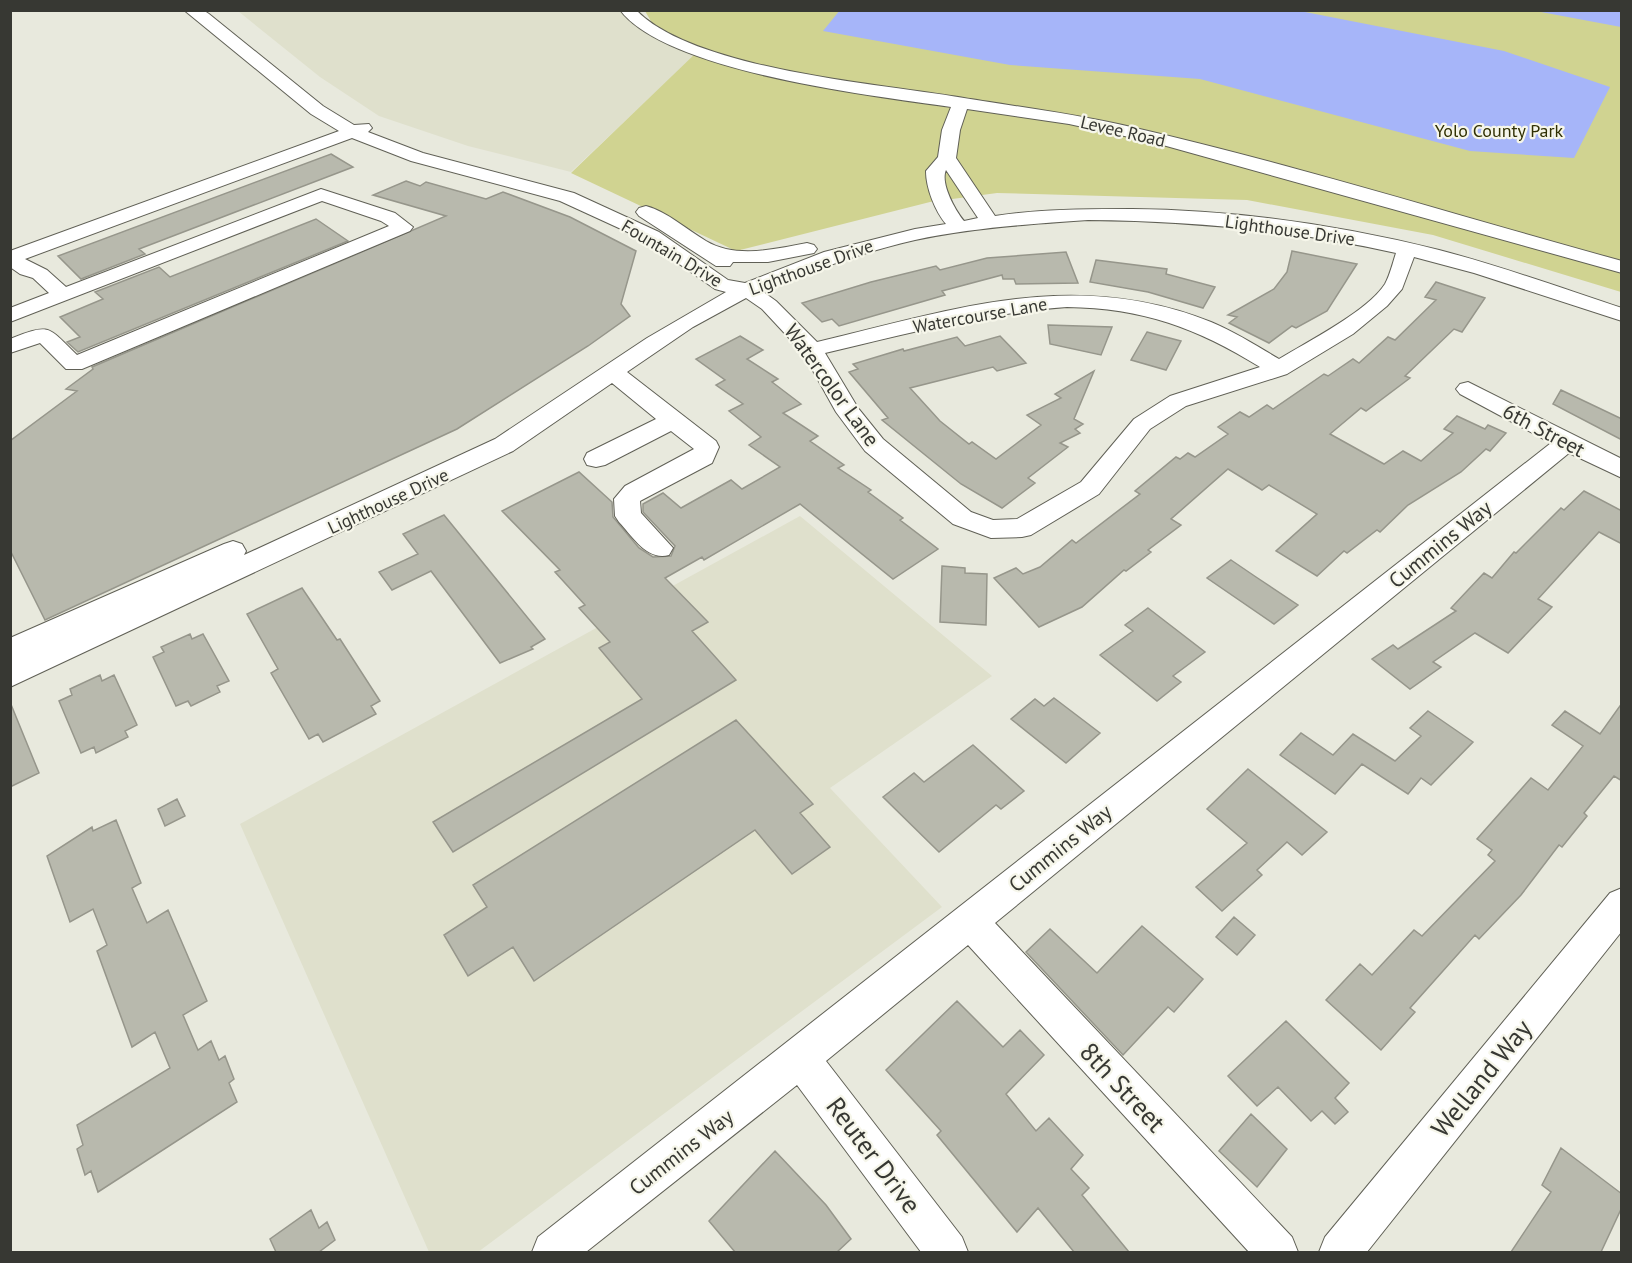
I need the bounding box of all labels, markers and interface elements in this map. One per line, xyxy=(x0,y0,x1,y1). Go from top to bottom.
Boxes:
street label: Levee Road xyxy=(1078,110,1168,152)
park label: Yolo County Park xyxy=(1435,119,1564,142)
street label: Lighthouse Drive xyxy=(1224,210,1356,250)
street label: Fountain Drive xyxy=(617,214,727,292)
street label: Lighthouse Drive xyxy=(746,234,876,300)
street label: Watercourse Lane xyxy=(911,292,1049,338)
street label: Watercolor Lane xyxy=(778,318,886,452)
street label: 6th Street xyxy=(1498,397,1590,463)
street label: Lighthouse Drive xyxy=(324,463,452,539)
street label: Cummins Way xyxy=(1383,494,1497,594)
street label: Cummins Way xyxy=(1003,798,1117,898)
street label: Welland Way xyxy=(1424,1012,1538,1144)
street label: 8th Street xyxy=(1073,1035,1173,1139)
street label: Reuter Drive xyxy=(820,1090,928,1220)
street label: Cummins Way xyxy=(623,1103,739,1201)

